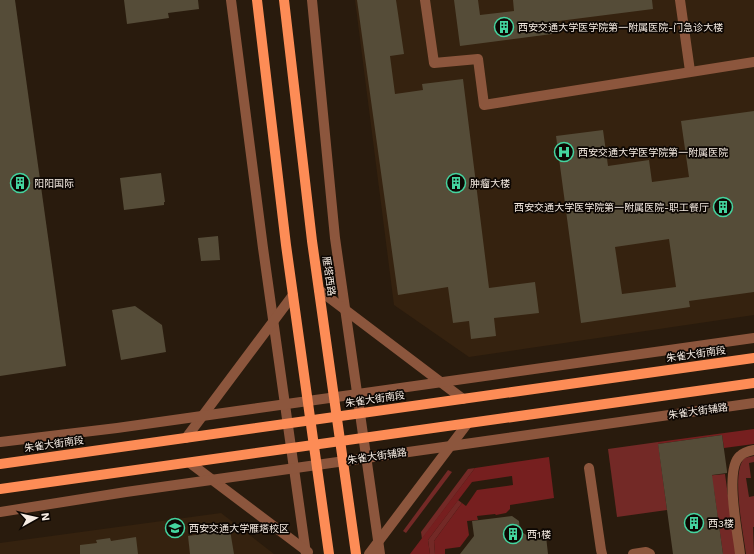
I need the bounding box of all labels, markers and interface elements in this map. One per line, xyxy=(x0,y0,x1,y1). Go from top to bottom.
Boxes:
building icon: 西安交通大学医学院第一附属医院-门急诊大楼 xyxy=(493,16,515,38)
place label: 西安交通大学医学院第一附属医院-门急诊大楼 xyxy=(518,22,723,33)
hospital icon: 西安交通大学医学院第一附属医院 xyxy=(553,141,575,163)
place label: 西安交通大学医学院第一附属医院 xyxy=(578,147,728,158)
building icon: 阳阳国际 xyxy=(9,172,31,194)
building icon: 肿瘤大楼 xyxy=(445,172,467,194)
place label: 阳阳国际 xyxy=(34,178,74,189)
place label: 肿瘤大楼 xyxy=(470,178,510,189)
building icon: 西安交通大学医学院第一附属医院-职工餐厅 xyxy=(712,196,734,218)
place label: 西安交通大学医学院第一附属医院-职工餐厅 xyxy=(514,202,709,213)
street label: 雁塔西路 xyxy=(321,255,337,297)
street label: 朱雀大街南段 xyxy=(666,344,726,364)
street label: 朱雀大街南段 xyxy=(345,389,405,409)
street label: 朱雀大街辅路 xyxy=(668,401,728,421)
street label: 朱雀大街南段 xyxy=(24,434,84,454)
street label: 朱雀大街辅路 xyxy=(347,446,407,466)
north arrow xyxy=(16,498,56,538)
text: N xyxy=(38,512,52,522)
building icon: 西3楼 xyxy=(683,512,705,534)
school or university icon: 西安交通大学雁塔校区 xyxy=(164,517,186,539)
place label: 西3楼 xyxy=(708,518,734,529)
place label: 西安交通大学雁塔校区 xyxy=(189,523,289,534)
building icon: 西1楼 xyxy=(502,523,524,545)
place label: 西1楼 xyxy=(527,529,551,540)

